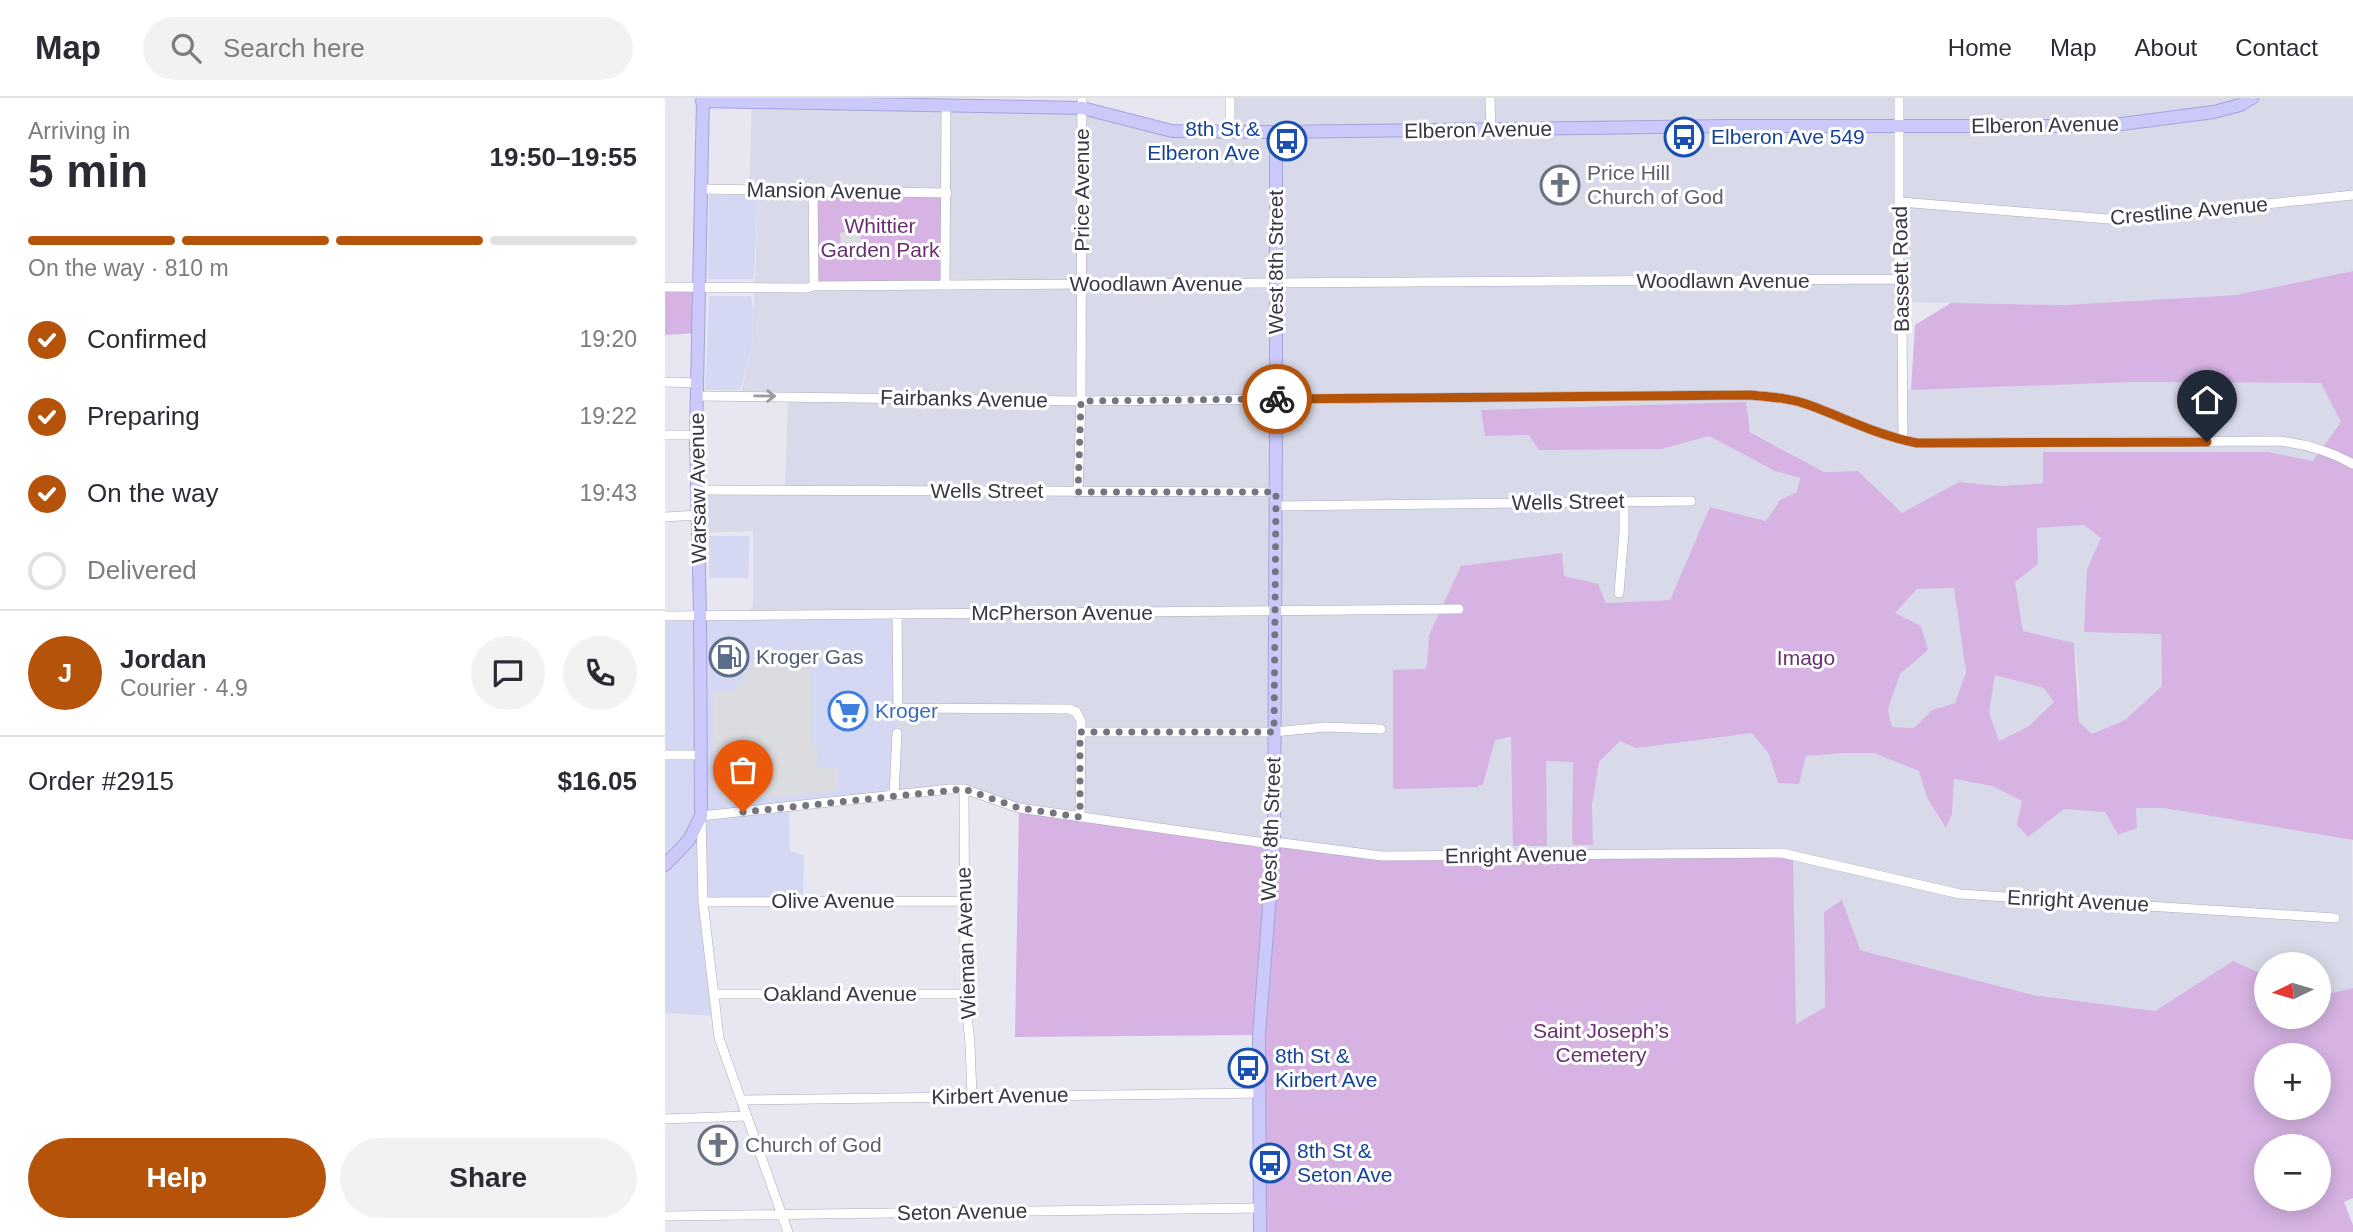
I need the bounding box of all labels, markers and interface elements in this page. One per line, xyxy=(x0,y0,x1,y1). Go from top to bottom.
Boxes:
search box xyxy=(143,17,633,80)
text: Map xyxy=(35,29,101,66)
icon: search xyxy=(167,29,205,67)
text: Search here xyxy=(223,33,365,63)
text: Home xyxy=(1948,34,2012,61)
text: Map xyxy=(2050,34,2097,61)
text: About xyxy=(2135,34,2197,61)
text: Contact xyxy=(2235,34,2318,61)
street label: Elberon Avenue xyxy=(1971,112,2119,137)
bus stop icon: Elberon Ave 549 xyxy=(1663,116,1705,158)
place label: 8th St & Elberon Ave xyxy=(1147,117,1260,164)
street label: Elberon Avenue xyxy=(1404,117,1552,142)
text: Arriving in xyxy=(28,118,130,144)
bus stop icon: 8th St & Elberon Ave xyxy=(1266,120,1308,162)
place label: Elberon Ave 549 xyxy=(1711,125,1865,148)
street label: Price Avenue xyxy=(1070,128,1093,252)
text: 19:50–19:55 xyxy=(490,142,637,172)
text: 5 min xyxy=(28,145,148,197)
place label: Price Hill Church of God xyxy=(1587,161,1724,208)
church icon: Price Hill Church of God xyxy=(1539,164,1581,206)
street label: Mansion Avenue xyxy=(746,178,902,203)
street label: West 8th Street xyxy=(1264,190,1287,334)
street label: Crestline Avenue xyxy=(2109,192,2269,229)
street label: Bassett Road xyxy=(1888,206,1913,332)
park label: Whittier Garden Park xyxy=(820,214,940,261)
text: On the way · 810 m xyxy=(28,255,229,281)
street label: Woodlawn Avenue xyxy=(1636,269,1810,292)
street label: Woodlawn Avenue xyxy=(1069,272,1243,295)
icon: check xyxy=(28,321,66,359)
text: Confirmed xyxy=(87,324,207,354)
text: 19:20 xyxy=(579,326,637,352)
courier xyxy=(1242,364,1312,434)
pin xyxy=(2177,370,2237,442)
icon: bike xyxy=(1258,380,1296,418)
icon: home xyxy=(2188,381,2226,419)
street label: Fairbanks Avenue xyxy=(880,386,1048,411)
one-way arrow xyxy=(753,389,776,403)
icon: check xyxy=(28,398,66,436)
text: Preparing xyxy=(87,401,200,431)
text: 19:22 xyxy=(579,403,637,429)
street label: Warsaw Avenue xyxy=(685,413,710,563)
icon: check xyxy=(28,475,66,513)
text: On the way xyxy=(87,478,219,508)
street label: Wells Street xyxy=(931,479,1044,502)
text: 19:43 xyxy=(579,480,637,506)
street label: Wells Street xyxy=(1511,489,1625,514)
text: Delivered xyxy=(87,555,197,585)
street label: McPherson Avenue xyxy=(971,601,1153,624)
button: chat xyxy=(471,636,545,710)
button: phone xyxy=(563,636,637,710)
fuel station icon: Kroger Gas xyxy=(708,636,750,678)
text: Jordan xyxy=(120,644,207,674)
place label: Kroger Gas xyxy=(756,645,863,668)
park label: Imago xyxy=(1777,646,1835,669)
text: J xyxy=(58,658,72,688)
text: Courier · 4.9 xyxy=(120,675,248,701)
supermarket icon: Kroger xyxy=(827,690,869,732)
place label: Kroger xyxy=(875,699,938,722)
pin xyxy=(713,740,773,812)
icon: bag xyxy=(724,751,762,789)
street label: West 8th Street xyxy=(1256,756,1285,902)
text: Order #2915 xyxy=(28,766,174,796)
text: $16.05 xyxy=(557,766,637,796)
street label: Enright Avenue xyxy=(1445,842,1587,867)
street label: Wieman Avenue xyxy=(951,866,980,1020)
street label: Enright Avenue xyxy=(2006,885,2150,916)
street label: Olive Avenue xyxy=(771,889,895,912)
north arrow xyxy=(2254,952,2331,1029)
map controls xyxy=(2254,952,2331,1211)
street label: Oakland Avenue xyxy=(763,982,917,1005)
park label: Saint Joseph’s Cemetery xyxy=(1533,1019,1669,1066)
button: + xyxy=(2254,1043,2331,1120)
place label: 8th St & Kirbert Ave xyxy=(1275,1044,1377,1091)
bus stop icon: 8th St & Kirbert Ave xyxy=(1227,1047,1269,1089)
street label: Kirbert Avenue xyxy=(931,1083,1069,1108)
church icon: Church of God xyxy=(697,1124,739,1166)
place label: Church of God xyxy=(745,1133,882,1156)
button: − xyxy=(2254,1134,2331,1211)
button: Help xyxy=(28,1138,326,1218)
button: Share xyxy=(340,1138,637,1218)
place label: 8th St & Seton Ave xyxy=(1297,1139,1392,1186)
bus stop icon: 8th St & Seton Ave xyxy=(1249,1142,1291,1184)
street label: Seton Avenue xyxy=(897,1199,1027,1224)

